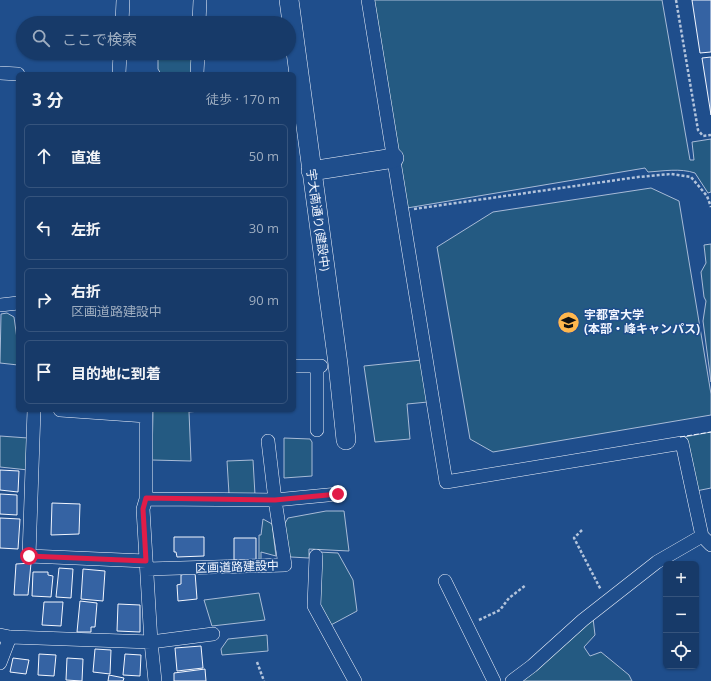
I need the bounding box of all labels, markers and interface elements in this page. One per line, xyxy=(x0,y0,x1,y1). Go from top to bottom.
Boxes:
search box xyxy=(16,16,296,60)
icon: search xyxy=(30,27,52,49)
text: ここで検索 xyxy=(62,29,137,49)
text: 3 分 xyxy=(32,88,63,111)
text: 徒歩 · 170 m xyxy=(206,90,280,108)
icon: ahead xyxy=(33,145,55,167)
text: 直進 xyxy=(71,147,101,167)
text: 50 m xyxy=(249,147,279,165)
street label: 宇大南通り(建設中) xyxy=(303,168,334,273)
icon: left xyxy=(33,217,55,239)
text: 左折 xyxy=(71,219,101,239)
text: 30 m xyxy=(249,219,279,237)
text: 右折 xyxy=(71,281,101,301)
icon: right xyxy=(33,289,55,311)
text: 90 m xyxy=(249,291,279,309)
text: 区画道路建設中 xyxy=(71,302,162,320)
place label: 宇都宮大学 (本部・峰キャンパス) xyxy=(584,306,700,337)
school or university icon: 宇都宮大学 (本部・峰キャンパス) xyxy=(555,309,581,335)
icon: arrive xyxy=(33,361,55,383)
text: 目的地に到着 xyxy=(71,363,161,383)
route end xyxy=(329,485,347,503)
route start xyxy=(20,547,38,565)
street label: 区画道路建設中 xyxy=(195,557,279,576)
map controls xyxy=(663,561,699,669)
button: + xyxy=(663,561,699,597)
button: − xyxy=(663,597,699,633)
button: locate xyxy=(663,633,699,669)

